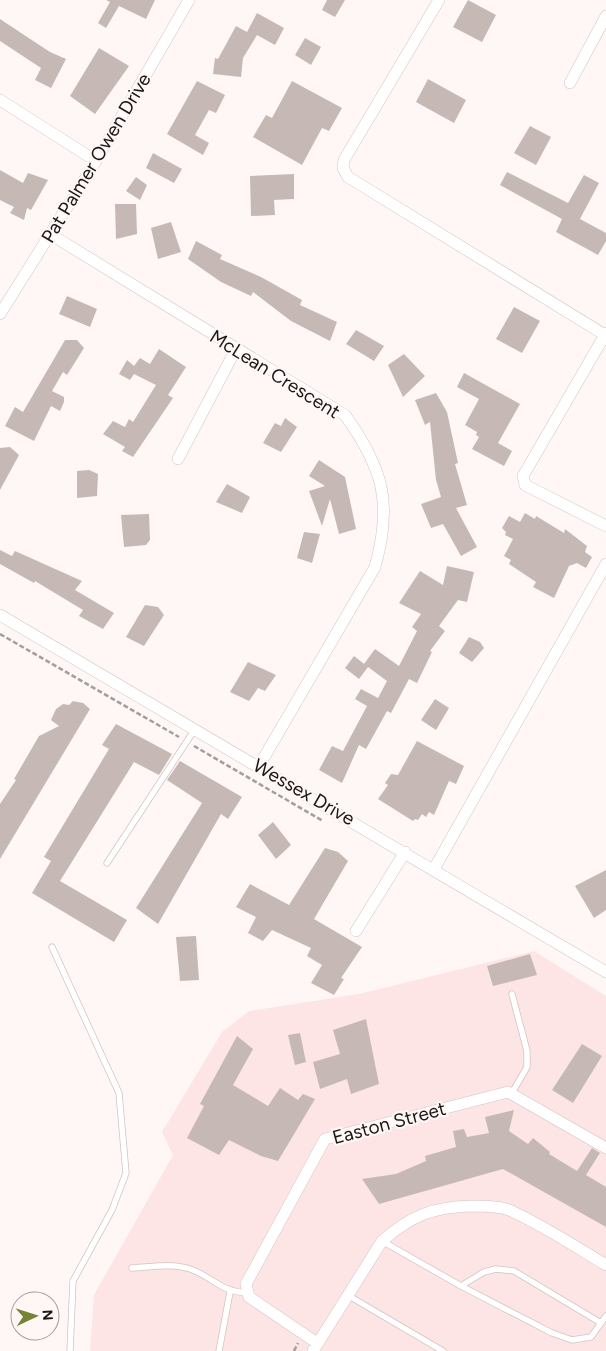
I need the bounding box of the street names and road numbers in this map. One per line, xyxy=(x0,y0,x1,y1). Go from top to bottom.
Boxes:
street label: Pat Palmer Owen Drive xyxy=(36,69,156,247)
street label: McLean Crescent xyxy=(206,325,344,423)
street label: Wessex Drive xyxy=(249,754,359,830)
street label: Easton Street xyxy=(330,1097,448,1149)

